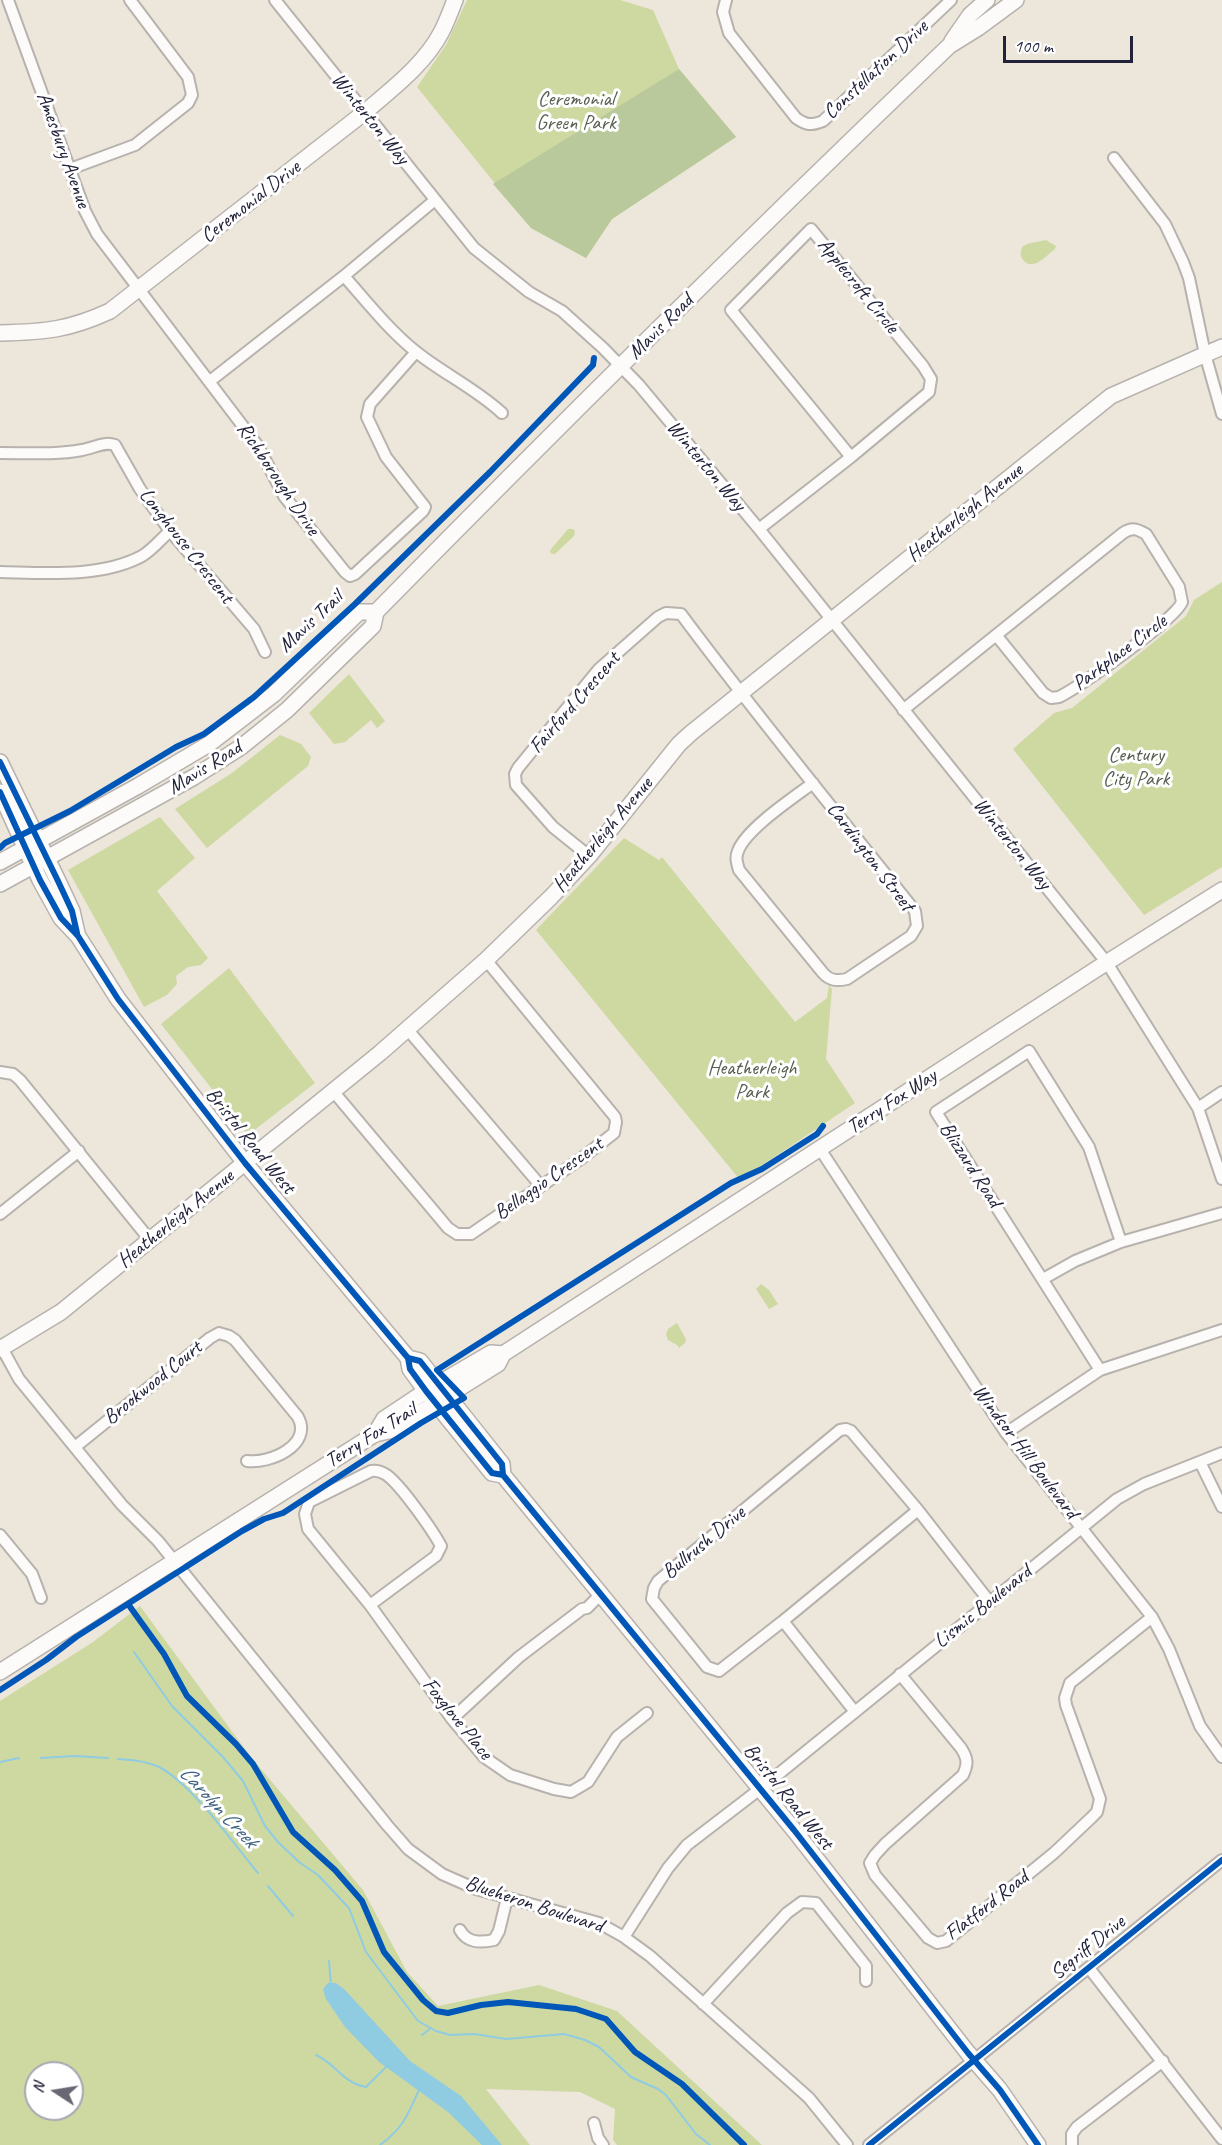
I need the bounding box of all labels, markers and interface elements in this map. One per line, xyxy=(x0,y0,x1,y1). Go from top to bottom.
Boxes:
street label: Constellation Drive xyxy=(818,15,934,125)
scale bar xyxy=(1006,24,1136,62)
text: 100 m xyxy=(1014,35,1053,57)
street label: Winterton Way xyxy=(325,68,415,170)
park label: Ceremonial Green Park xyxy=(536,86,616,136)
street label: Amesbury Avenue xyxy=(30,89,96,211)
street label: Ceremonial Drive xyxy=(196,155,306,249)
street label: Applecroft Circle xyxy=(812,233,904,339)
street label: Mavis Road xyxy=(623,289,699,365)
street label: Winterton Way xyxy=(661,416,751,516)
street label: Richborough Drive xyxy=(231,418,325,540)
street label: Heatherleigh Avenue xyxy=(902,458,1028,568)
street label: Longhouse Crescent xyxy=(133,483,239,609)
street label: Mavis Trail xyxy=(274,586,348,658)
street label: Parkplace Circle xyxy=(1068,609,1172,697)
street label: Fairford Crescent xyxy=(524,647,626,759)
street label: Mavis Road xyxy=(163,736,247,800)
park label: Century City Park xyxy=(1103,742,1169,792)
street label: Heatherleigh Avenue xyxy=(548,772,658,898)
street label: Winterton Way xyxy=(967,793,1057,895)
street label: Cardington Street xyxy=(821,797,919,917)
park label: Heatherleigh Park xyxy=(707,1055,797,1105)
street label: Terry Fox Way xyxy=(842,1064,942,1140)
street label: Bristol Road West xyxy=(200,1083,300,1199)
street label: Blizzard Road xyxy=(933,1118,1007,1212)
street label: Bellaggio Crescent xyxy=(490,1132,608,1226)
street label: Heatherleigh Avenue xyxy=(113,1164,239,1274)
street label: Brookwood Court xyxy=(99,1336,207,1430)
street label: Windsor Hill Boulevard xyxy=(966,1380,1084,1524)
street label: Terry Fox Trail xyxy=(321,1398,421,1474)
street label: Bullrush Drive xyxy=(657,1501,751,1585)
street label: Lismic Boulevard xyxy=(929,1560,1037,1654)
street label: Foxglove Place xyxy=(416,1673,498,1765)
street label: Bristol Road West xyxy=(738,1739,838,1855)
water label: Carolyn Creek xyxy=(173,1760,263,1854)
street label: Flatford Road xyxy=(940,1866,1034,1946)
street label: Blueheron Boulevard xyxy=(462,1871,606,1939)
street label: Segriff Drive xyxy=(1046,1910,1130,1986)
north arrow xyxy=(24,2061,84,2121)
text: N xyxy=(28,2081,49,2095)

